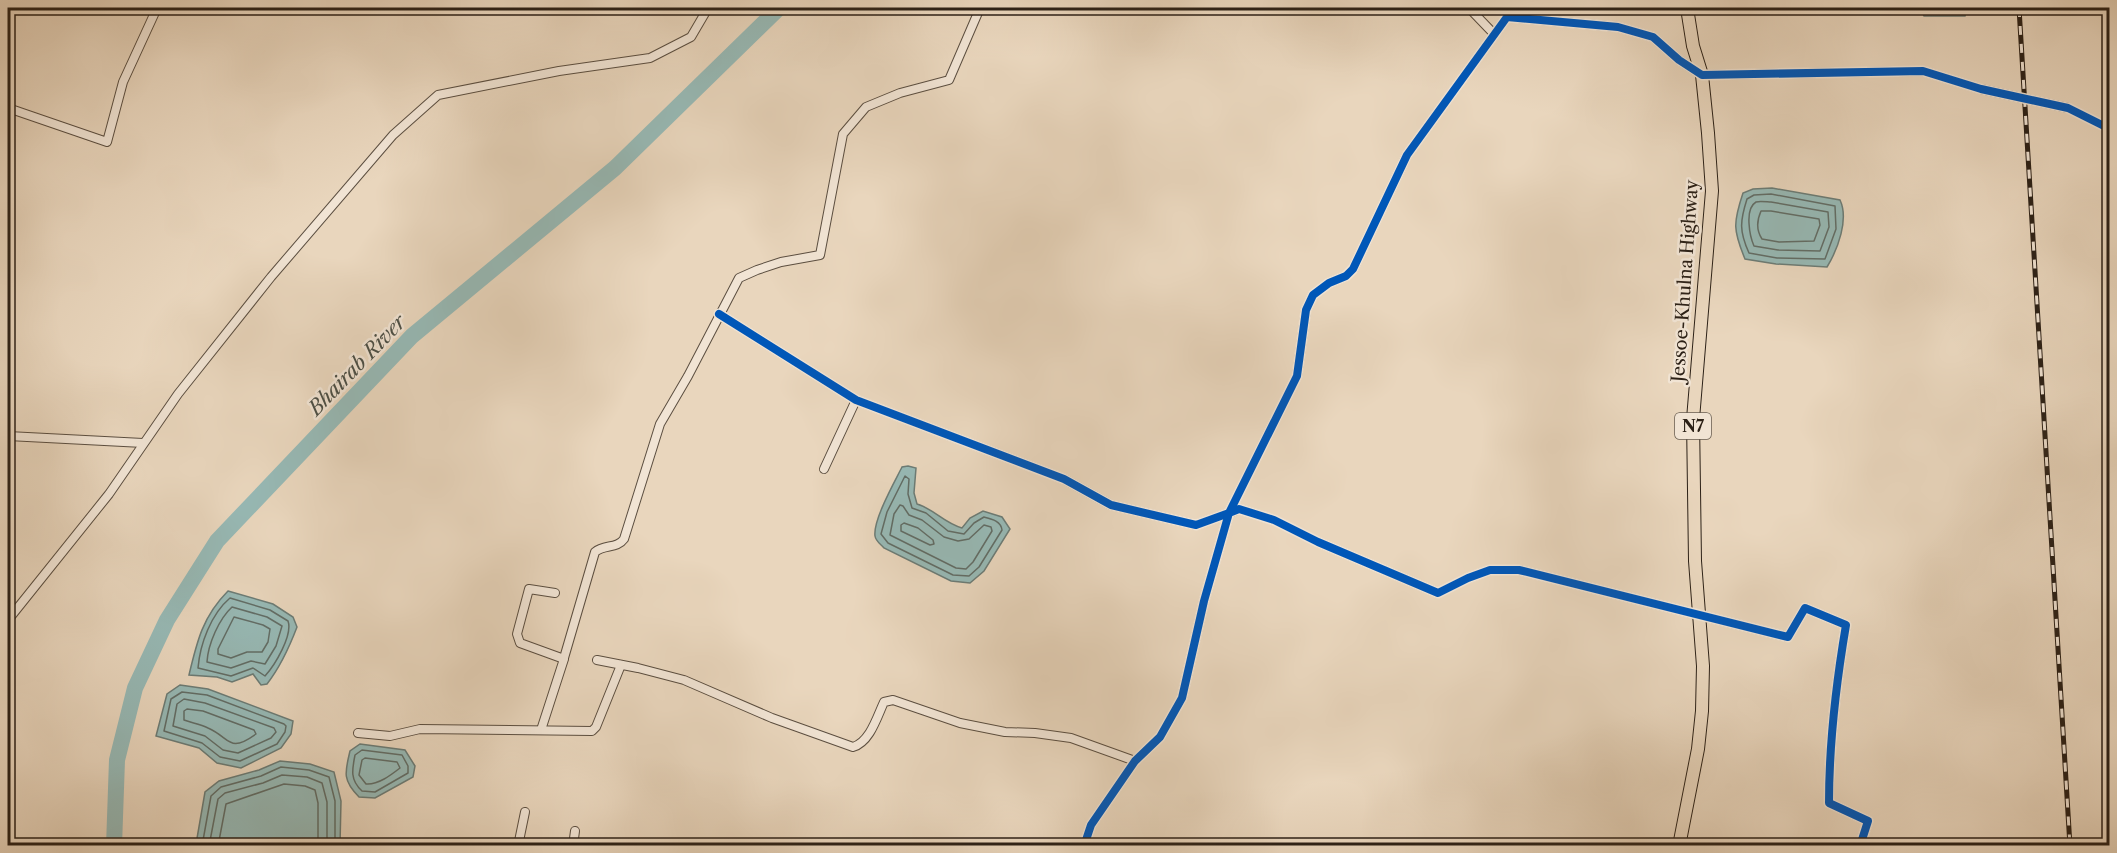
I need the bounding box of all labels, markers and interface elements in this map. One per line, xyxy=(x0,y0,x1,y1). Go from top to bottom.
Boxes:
street label: Jessoe-Khulna Highway xyxy=(1667,178,1703,386)
water label: Bhairab River xyxy=(302,309,412,422)
road number: N7 xyxy=(1675,413,1711,439)

